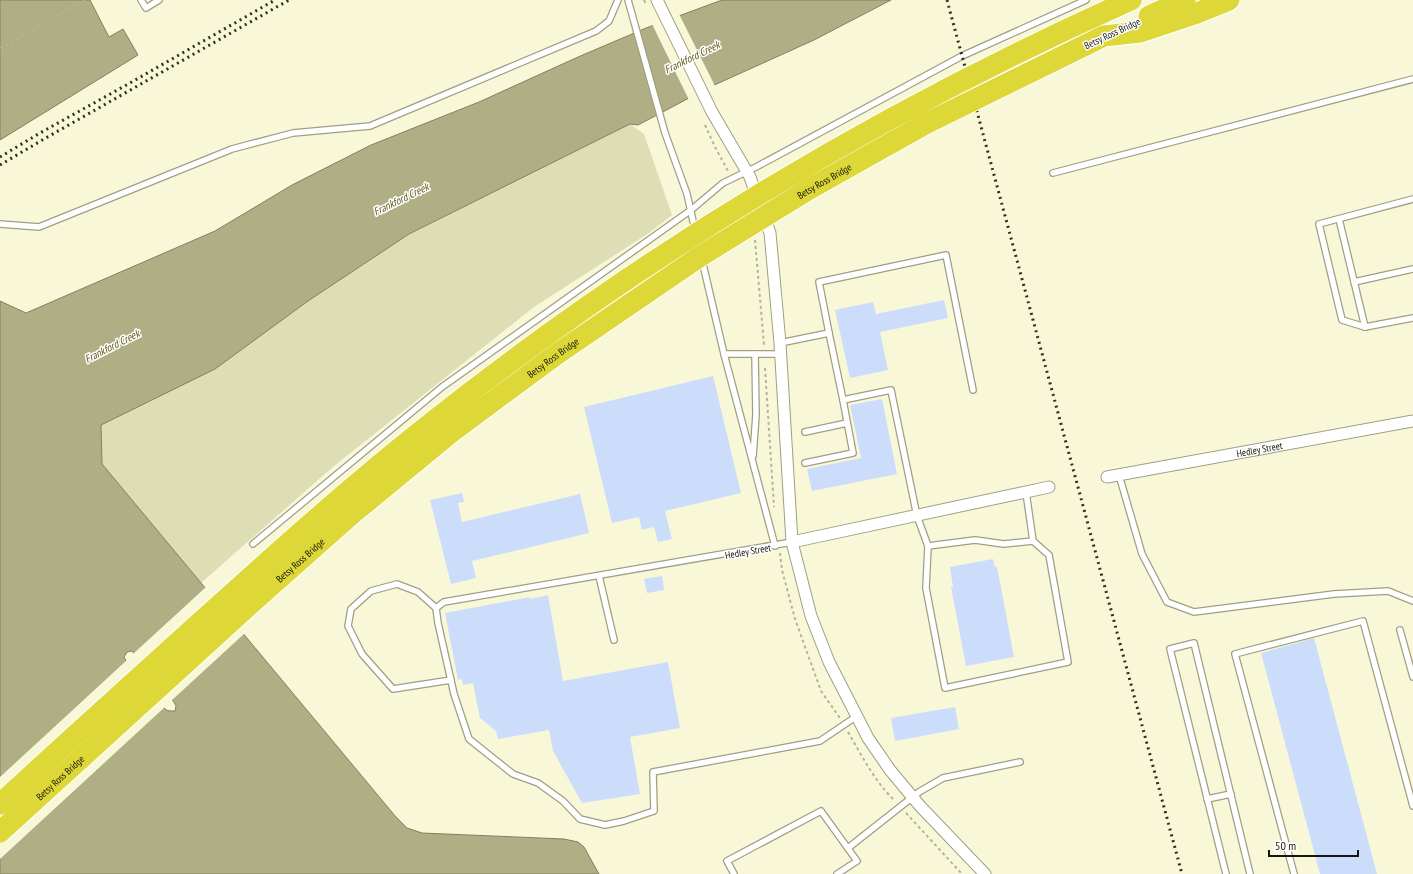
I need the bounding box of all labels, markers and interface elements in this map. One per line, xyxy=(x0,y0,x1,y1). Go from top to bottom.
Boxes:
street label: Betsy Ross Bridge xyxy=(1082,15,1142,52)
water label: Frankford Creek xyxy=(662,37,724,76)
street label: Betsy Ross Bridge xyxy=(795,161,854,202)
water label: Frankford Creek xyxy=(371,179,433,218)
water label: Frankford Creek xyxy=(82,325,143,366)
street label: Betsy Ross Bridge xyxy=(525,335,581,381)
street label: Hedley Street xyxy=(1236,439,1284,460)
street label: Betsy Ross Bridge xyxy=(273,535,327,585)
street label: Hedley Street xyxy=(724,541,772,562)
street label: Betsy Ross Bridge xyxy=(33,753,87,803)
scale bar xyxy=(1269,832,1358,858)
text: 50 m xyxy=(1275,838,1296,853)

